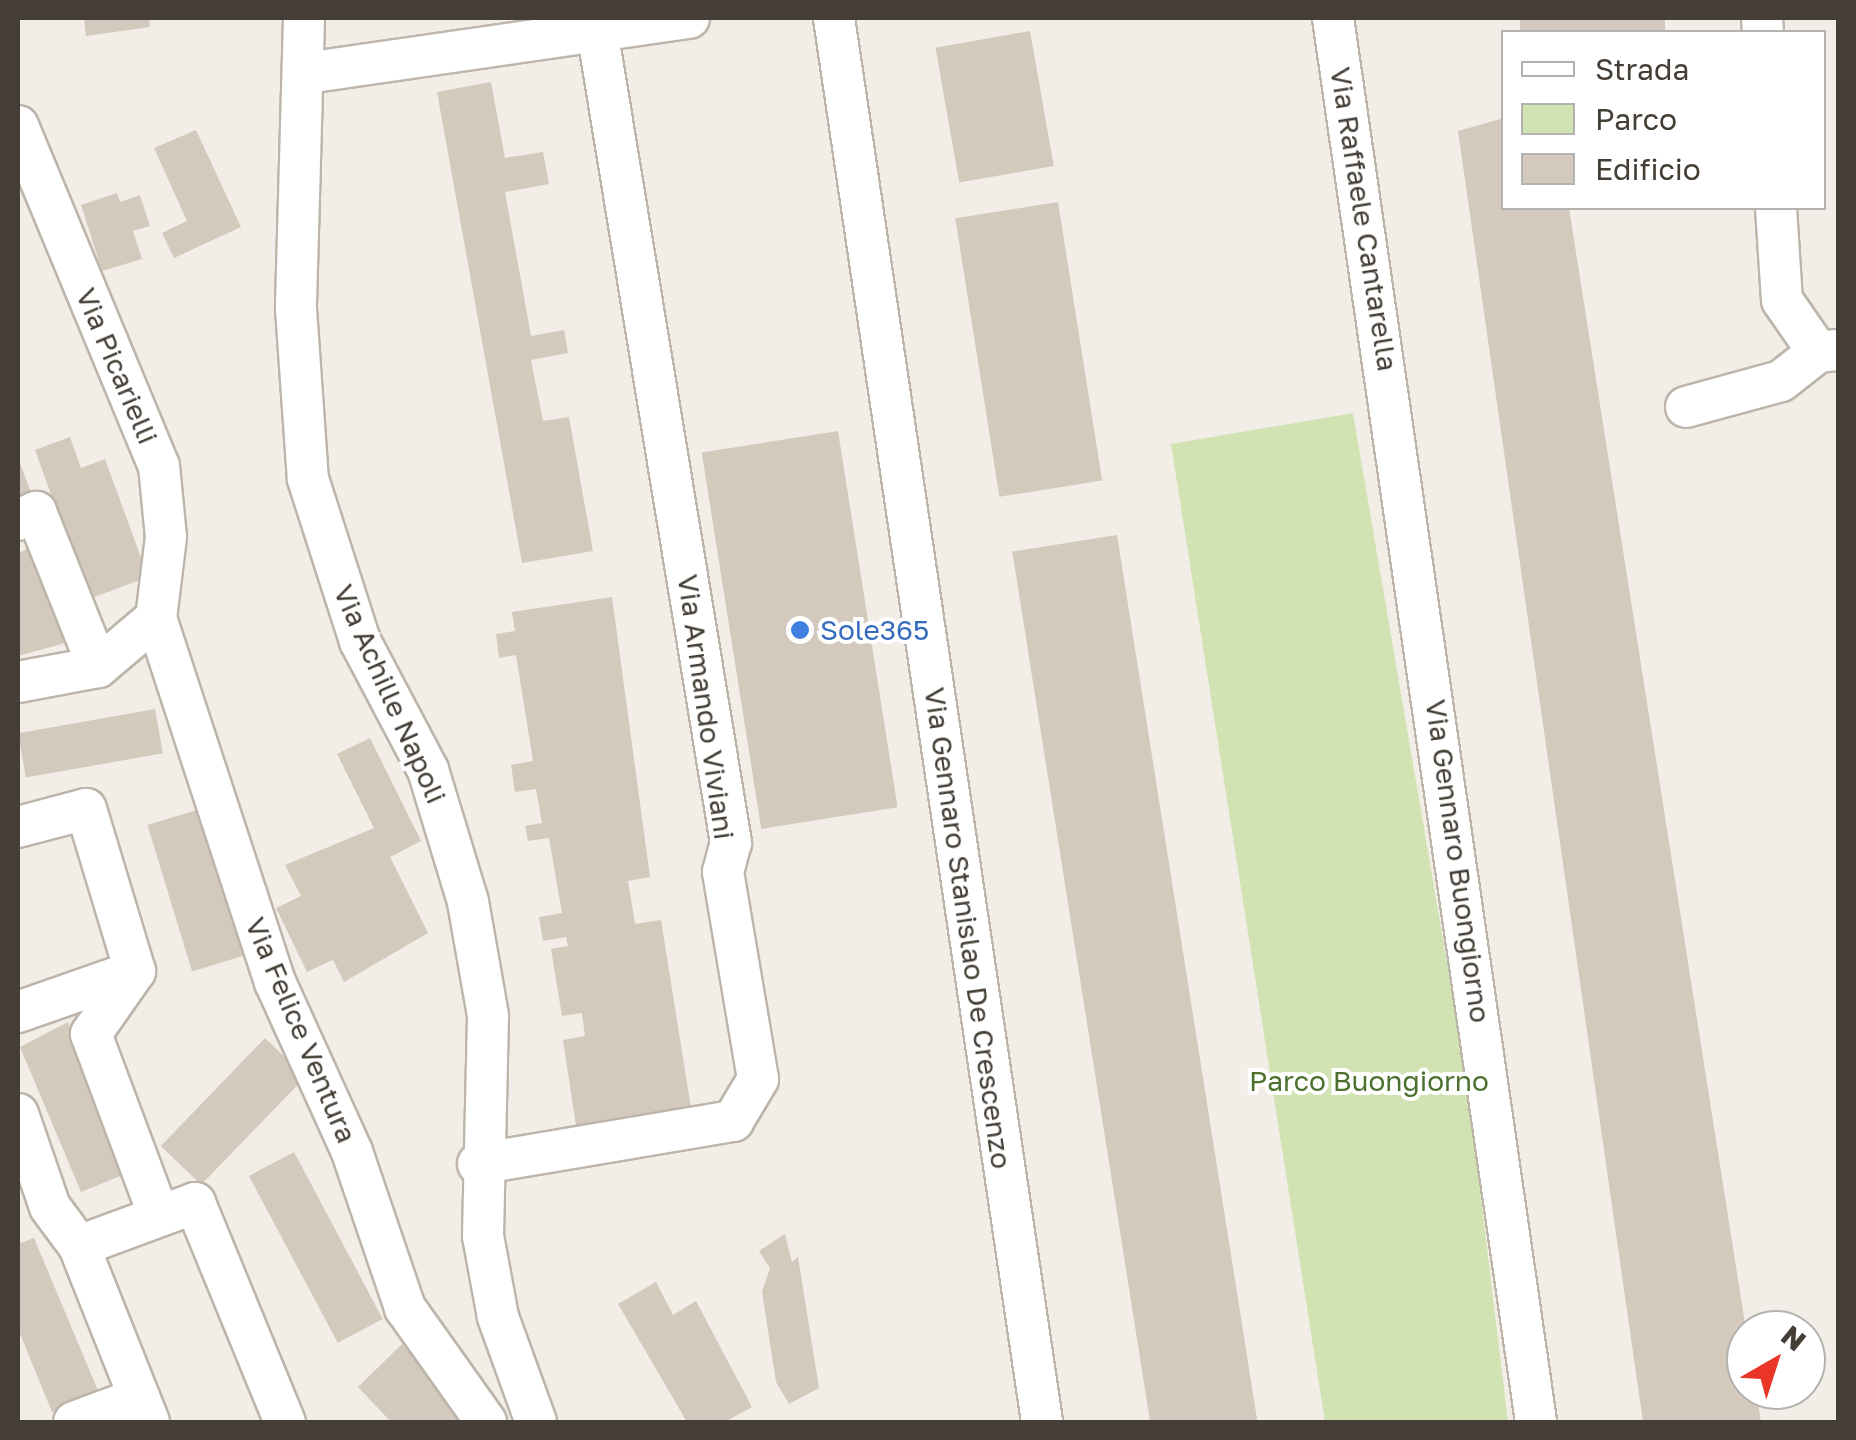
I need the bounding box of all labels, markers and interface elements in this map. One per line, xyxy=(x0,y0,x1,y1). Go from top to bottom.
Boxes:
legend xyxy=(1501,30,1826,210)
text: Strada xyxy=(1595,51,1689,87)
street label: Via Raffaele Cantarella xyxy=(1323,65,1405,373)
text: Parco xyxy=(1595,101,1677,137)
text: Edificio xyxy=(1595,151,1701,187)
street label: Via Picarielli xyxy=(69,283,165,449)
street label: Via Armando Viviani xyxy=(671,572,741,842)
street label: Via Achille Napoli xyxy=(327,579,453,809)
place label: Sole365 xyxy=(820,613,929,647)
marker: Sole365 xyxy=(789,619,811,641)
street label: Via Gennaro Stanislao De Crescenzo xyxy=(918,685,1018,1171)
street label: Via Gennaro Buongiorno xyxy=(1419,697,1497,1025)
street label: Via Felice Ventura xyxy=(238,912,364,1148)
park label: Parco Buongiorno xyxy=(1249,1064,1489,1098)
north arrow xyxy=(1726,1310,1826,1410)
text: N xyxy=(1775,1318,1813,1357)

